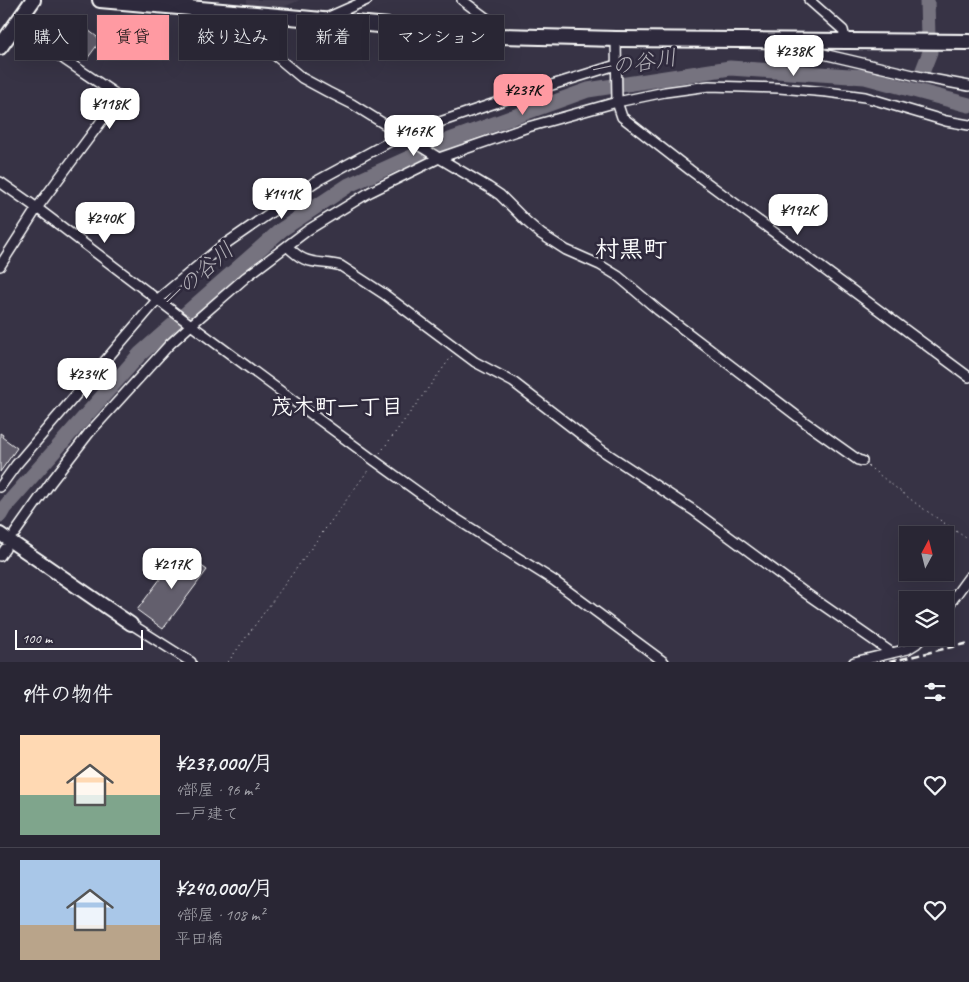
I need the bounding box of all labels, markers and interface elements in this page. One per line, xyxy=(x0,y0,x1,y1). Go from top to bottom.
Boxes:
chip: 購入 xyxy=(15,15,87,60)
chip: 賃貸 xyxy=(97,15,169,60)
chip: 絞り込み xyxy=(179,15,287,60)
chip: 新着 xyxy=(297,15,369,60)
chip: マンション xyxy=(379,15,504,60)
pin: ¥238K xyxy=(759,34,829,77)
text: ¥238K xyxy=(776,41,812,61)
water label: 一の谷川 xyxy=(588,43,679,85)
pin: ¥237K xyxy=(488,74,558,116)
text: ¥237K xyxy=(505,80,541,100)
pin: ¥118K xyxy=(75,88,145,130)
text: ¥118K xyxy=(92,94,128,114)
pin: ¥167K xyxy=(379,114,449,157)
text: ¥167K xyxy=(395,121,433,141)
pin: ¥141K xyxy=(247,178,317,220)
text: ¥141K xyxy=(264,184,300,204)
pin: ¥192K xyxy=(763,194,833,236)
text: ¥192K xyxy=(780,200,816,220)
pin: ¥240K xyxy=(70,202,140,244)
text: ¥240K xyxy=(87,208,123,228)
district label: 村黒町 xyxy=(595,234,667,264)
water label: 一の谷川 xyxy=(155,236,240,315)
pin: ¥234K xyxy=(52,358,122,400)
text: ¥234K xyxy=(69,364,105,384)
district label: 茂木町一丁目 xyxy=(271,393,403,421)
north arrow xyxy=(899,526,954,581)
map controls xyxy=(899,526,954,646)
pin: ¥217K xyxy=(137,548,207,590)
text: ¥217K xyxy=(154,554,190,574)
button: layers xyxy=(899,591,954,646)
scale bar xyxy=(15,627,142,650)
text: 100 m xyxy=(22,630,52,647)
icon: filters xyxy=(921,678,949,706)
text: 9件の物件 xyxy=(20,681,113,707)
text: ¥237,000/月 xyxy=(175,750,273,776)
icon: home xyxy=(60,755,120,815)
icon: heart xyxy=(921,771,949,799)
text: 4部屋 · 96 m² xyxy=(175,780,257,800)
text: 一戸建て xyxy=(175,804,239,824)
text: ¥240,000/月 xyxy=(175,875,273,901)
icon: home xyxy=(60,880,120,940)
icon: heart xyxy=(921,896,949,924)
text: 4部屋 · 108 m² xyxy=(175,905,265,925)
text: 平田橋 xyxy=(175,929,223,949)

